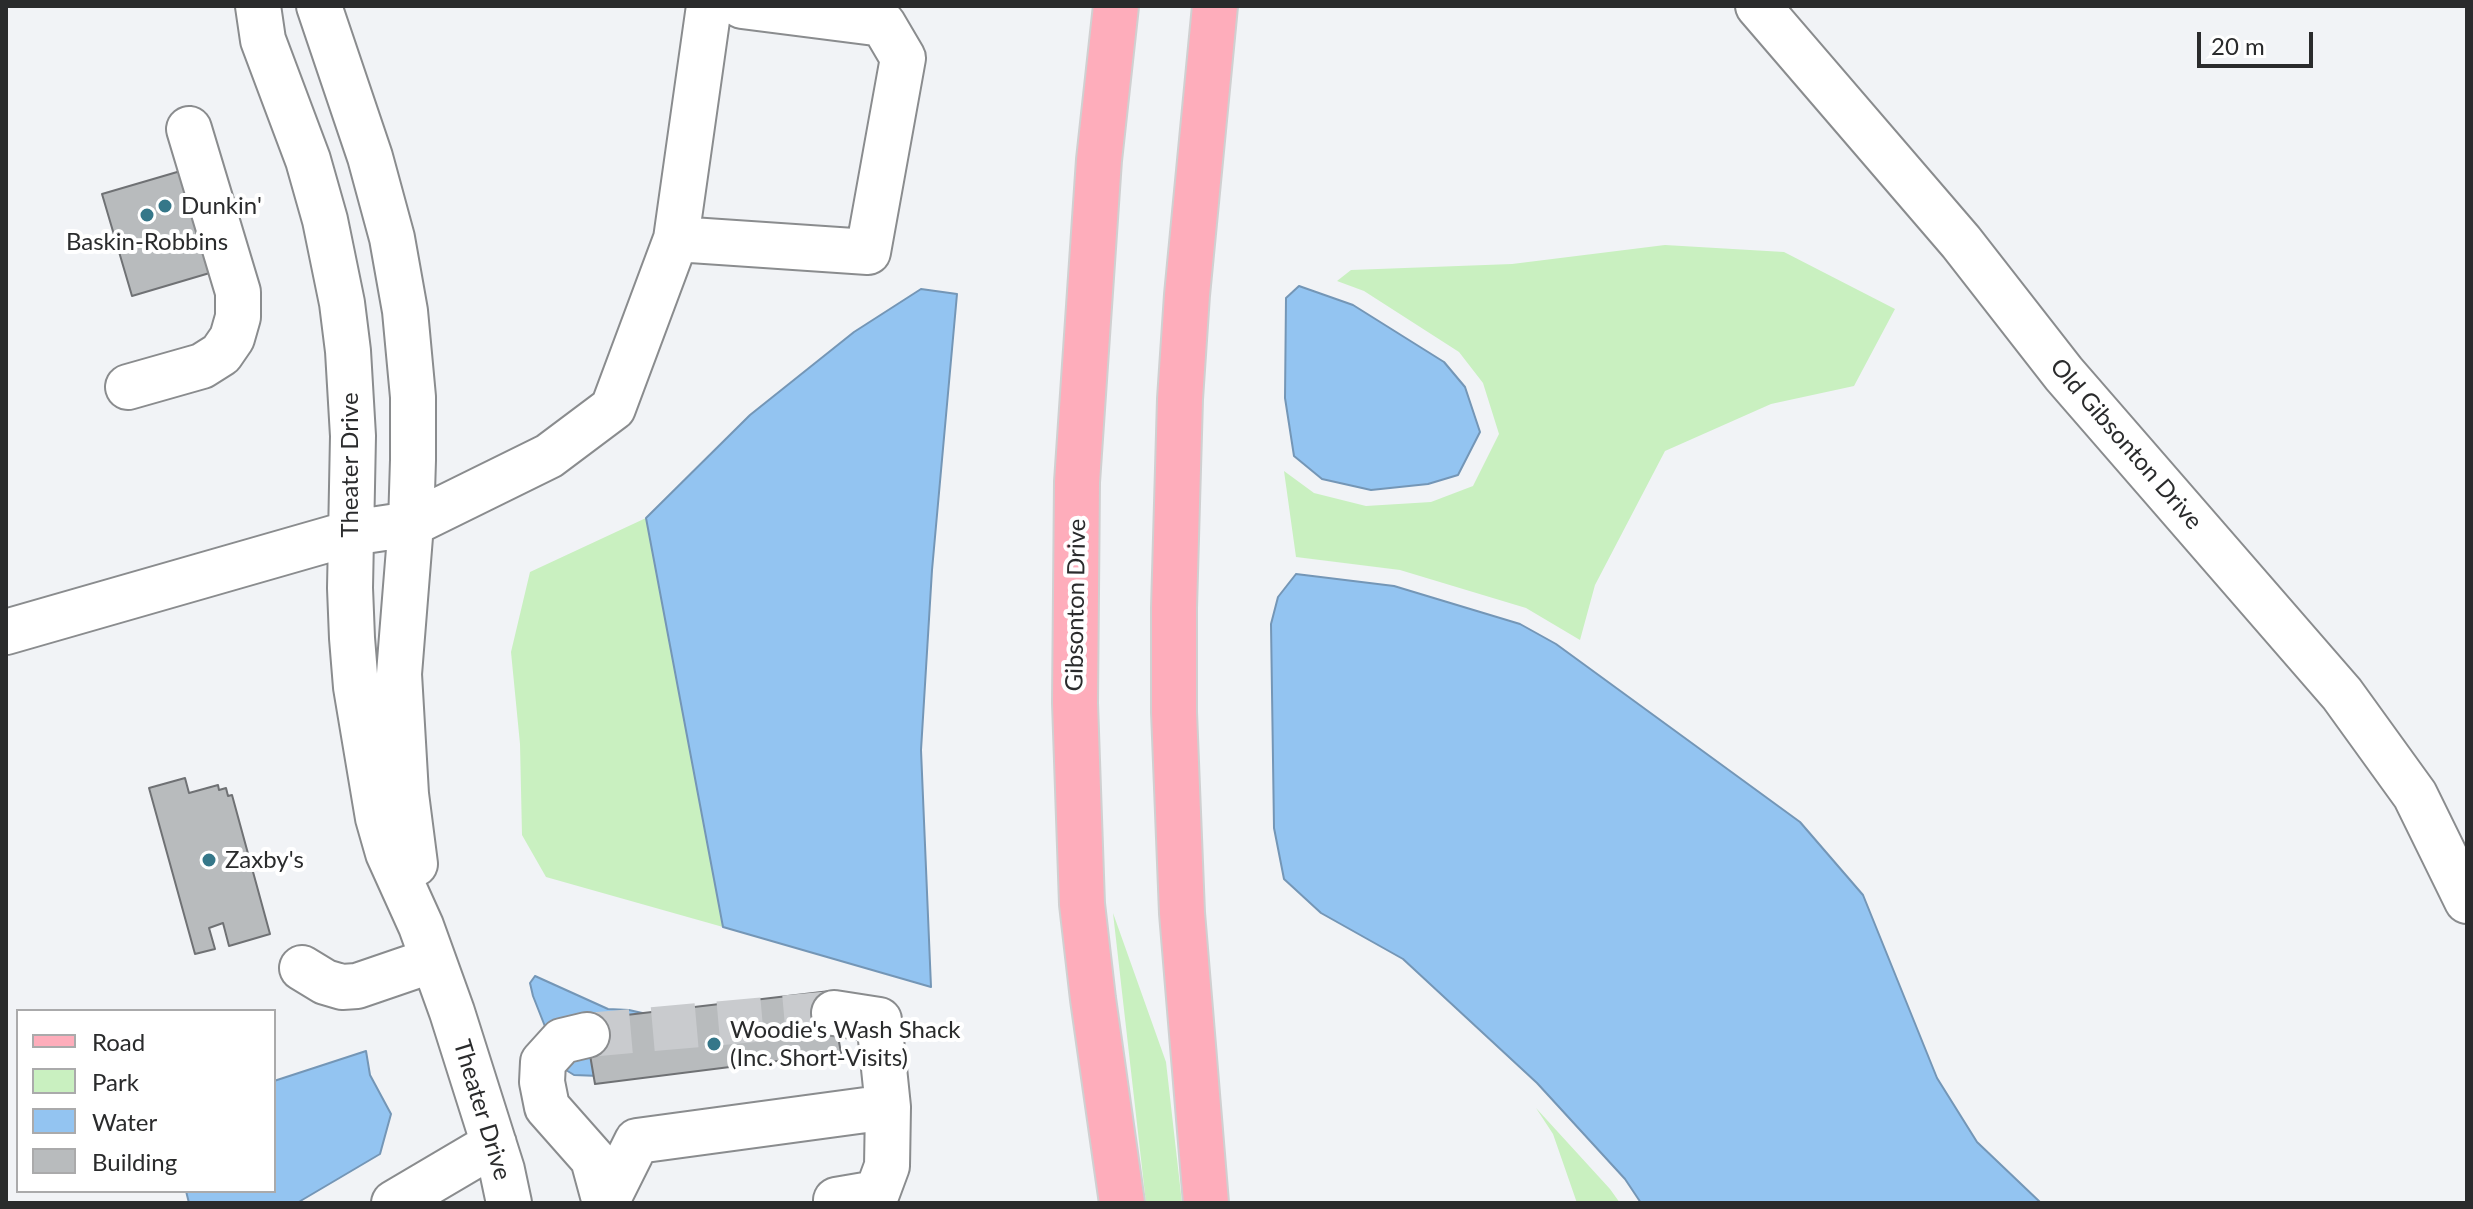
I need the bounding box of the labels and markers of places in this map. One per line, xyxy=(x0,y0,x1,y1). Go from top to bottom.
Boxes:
place label: Dunkin' xyxy=(181,192,262,220)
marker: Dunkin' xyxy=(156,197,174,215)
marker: Baskin-Robbins xyxy=(138,206,156,224)
place label: Baskin-Robbins xyxy=(66,228,228,256)
place label: Zaxby's xyxy=(225,846,304,874)
marker: Zaxby's xyxy=(200,851,218,869)
place label: Woodie's Wash Shack (Inc. Short-Visits) xyxy=(730,1016,961,1072)
marker: Woodie's Wash Shack (Inc. Short-Visits) xyxy=(705,1035,723,1053)

